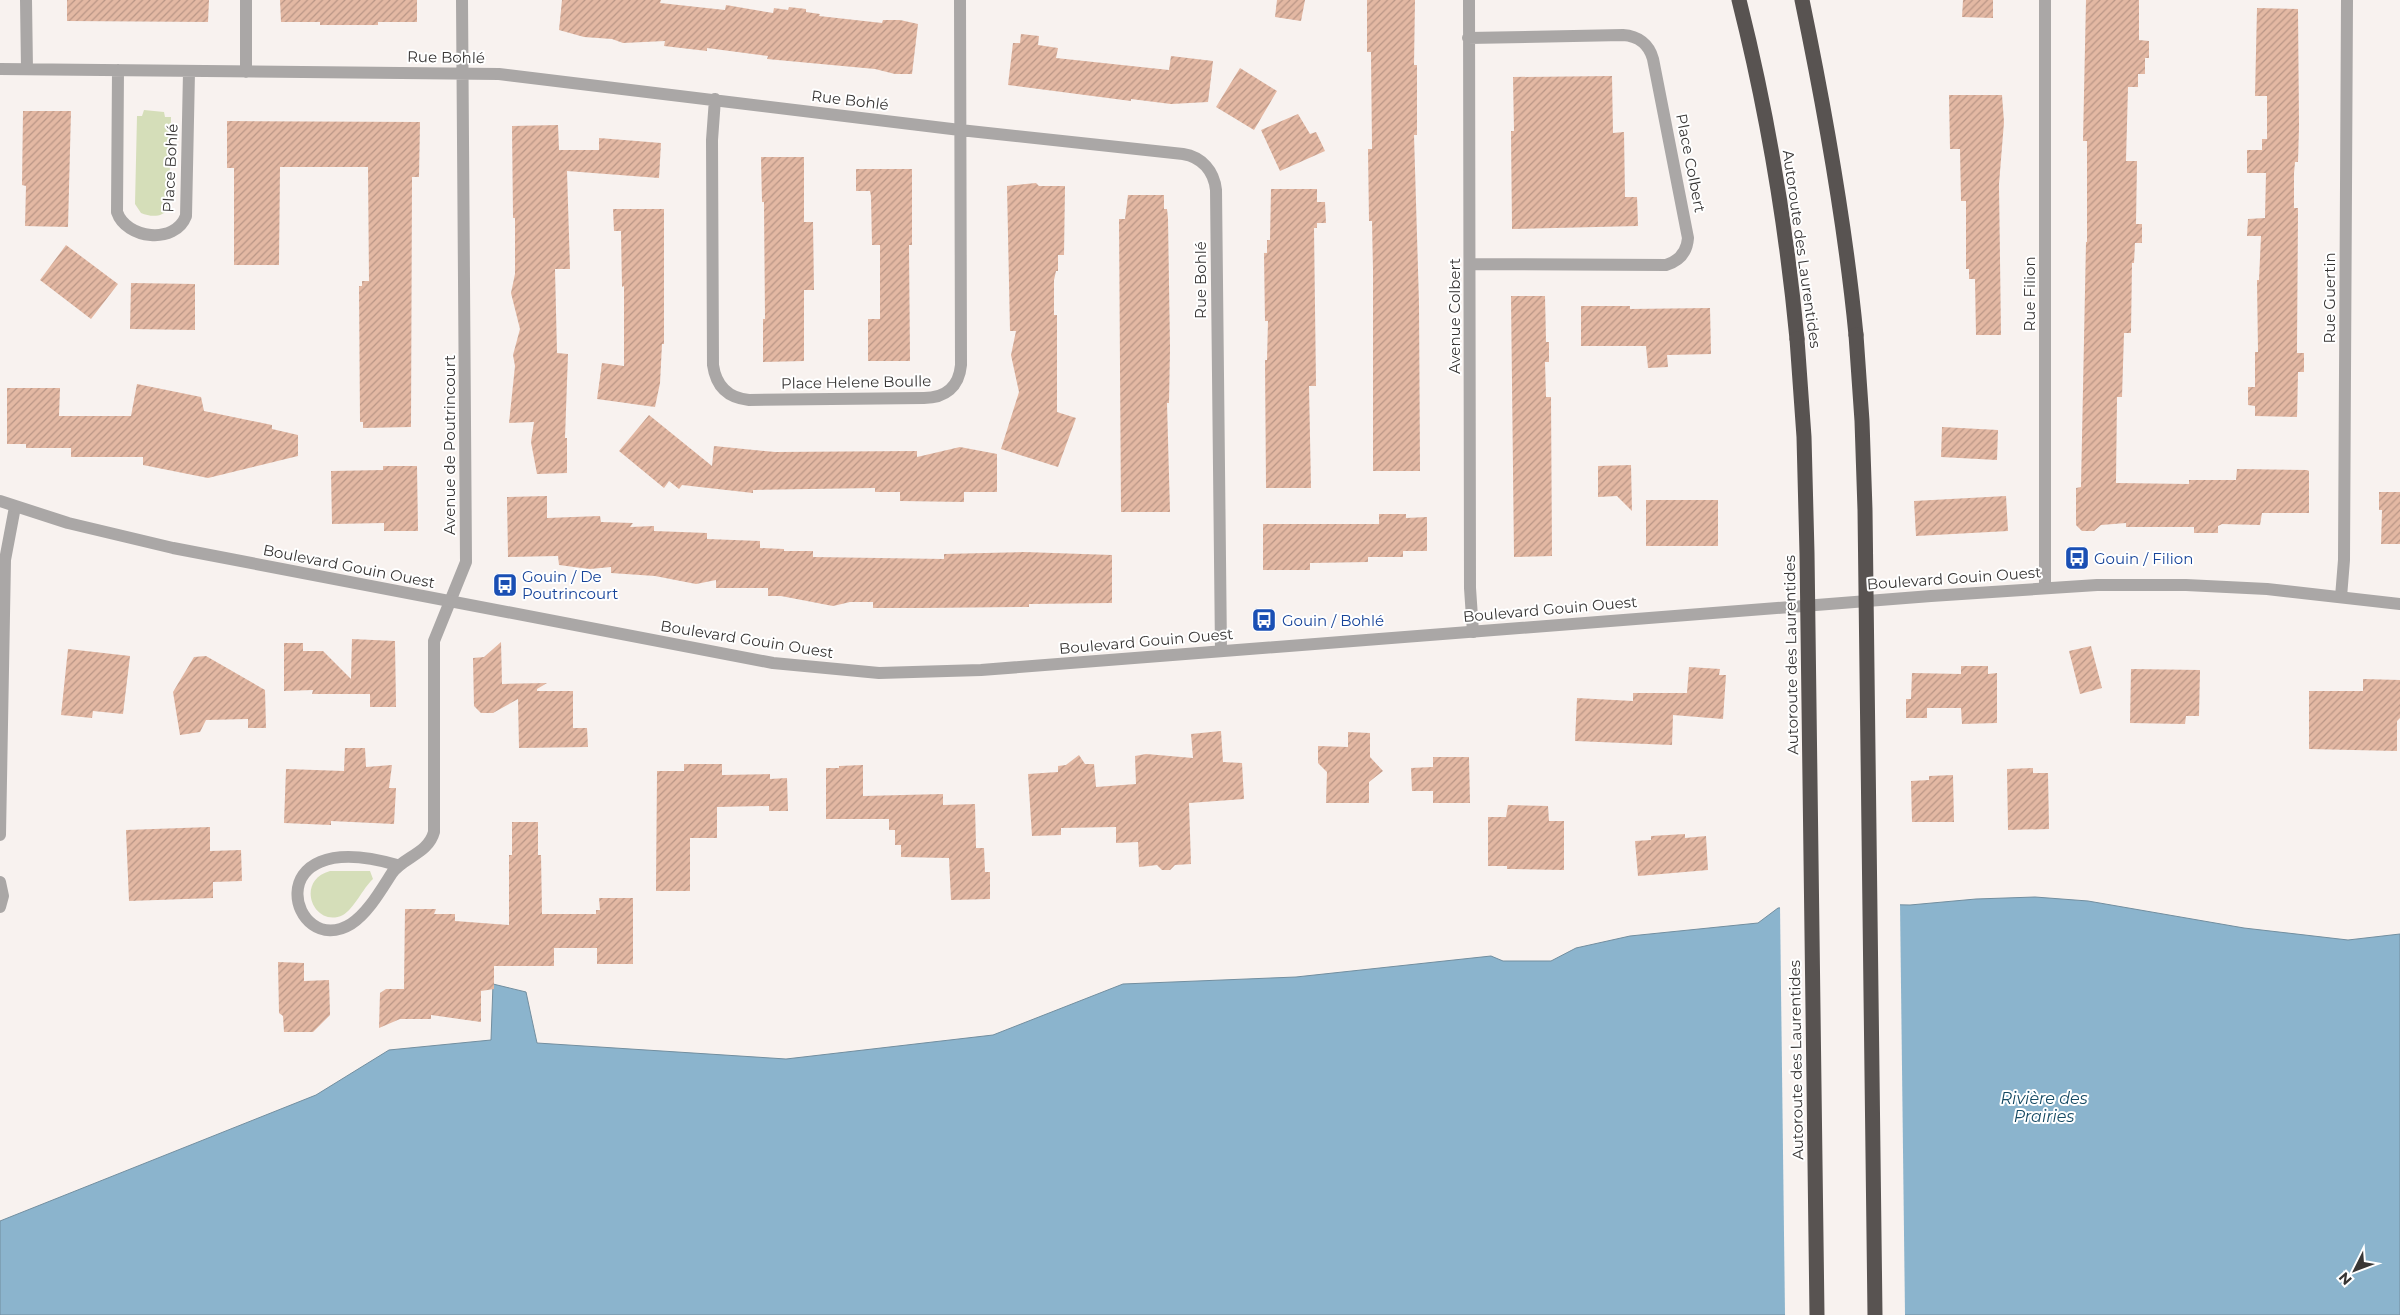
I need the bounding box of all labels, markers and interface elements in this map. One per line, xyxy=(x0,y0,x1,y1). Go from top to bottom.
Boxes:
street label: Rue Bohlé xyxy=(407,47,485,67)
street label: Rue Bohlé xyxy=(810,86,890,114)
street label: Place Colbert xyxy=(1672,112,1710,214)
street label: Place Bohlé xyxy=(158,123,182,213)
street label: Autoroute des Laurentides xyxy=(1779,149,1825,349)
street label: Rue Bohlé xyxy=(1191,241,1210,319)
street label: Rue Guertin xyxy=(2320,252,2339,344)
street label: Rue Filion xyxy=(2020,256,2039,332)
street label: Avenue Colbert xyxy=(1445,258,1464,374)
street label: Avenue de Poutrincourt xyxy=(440,355,459,535)
street label: Place Helene Boulle xyxy=(781,371,931,393)
street label: Boulevard Gouin Ouest xyxy=(261,540,437,592)
bus stop icon: Gouin / Filion xyxy=(2064,545,2090,571)
place label: Gouin / Filion xyxy=(2094,549,2193,568)
street label: Autoroute des Laurentides xyxy=(1780,555,1802,755)
street label: Boulevard Gouin Ouest xyxy=(1866,562,2042,594)
place label: Gouin / De Poutrincourt xyxy=(522,567,618,603)
bus stop icon: Gouin / De Poutrincourt xyxy=(492,572,518,598)
street label: Boulevard Gouin Ouest xyxy=(1462,592,1638,626)
bus stop icon: Gouin / Bohlé xyxy=(1251,607,1277,633)
place label: Gouin / Bohlé xyxy=(1282,611,1384,630)
street label: Boulevard Gouin Ouest xyxy=(659,616,835,662)
street label: Boulevard Gouin Ouest xyxy=(1058,624,1234,658)
street label: Autoroute des Laurentides xyxy=(1785,960,1807,1160)
water label: Rivière des Prairies xyxy=(2001,1089,2088,1126)
north arrow xyxy=(2330,1245,2380,1295)
text: N xyxy=(2335,1268,2356,1289)

